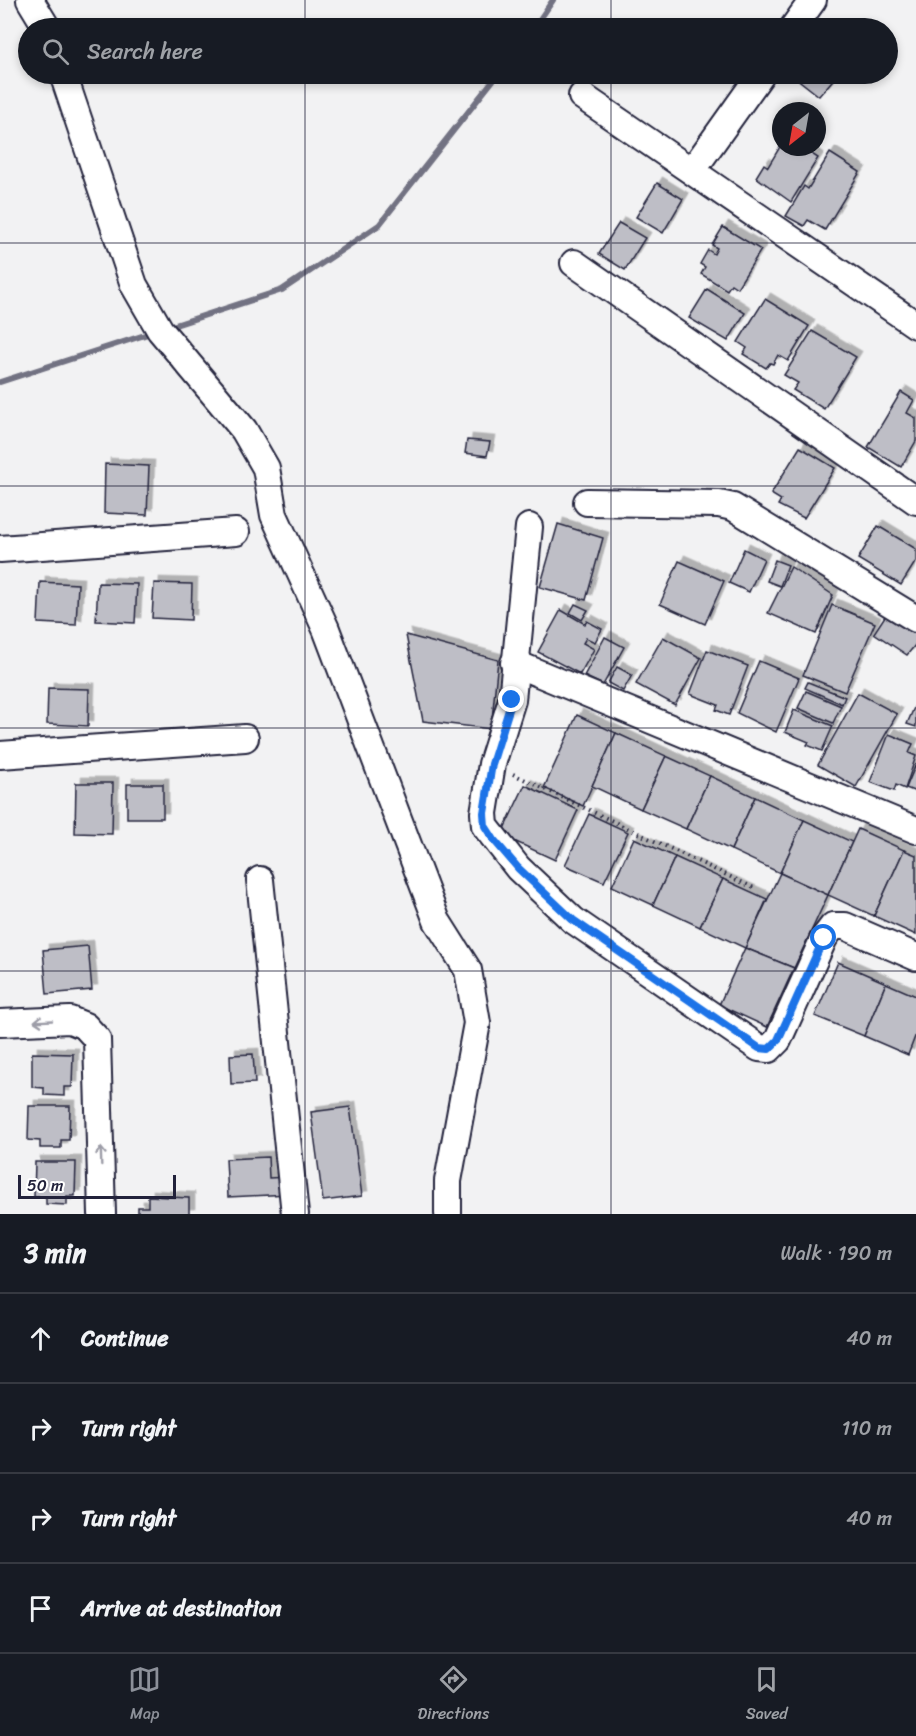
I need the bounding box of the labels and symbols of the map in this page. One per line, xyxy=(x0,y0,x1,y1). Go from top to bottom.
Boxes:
north arrow xyxy=(772,102,826,156)
route end xyxy=(498,686,524,712)
route start xyxy=(810,924,836,950)
one-way arrow xyxy=(34,1016,54,1027)
one-way arrow xyxy=(95,1146,106,1166)
scale bar xyxy=(18,1172,176,1200)

